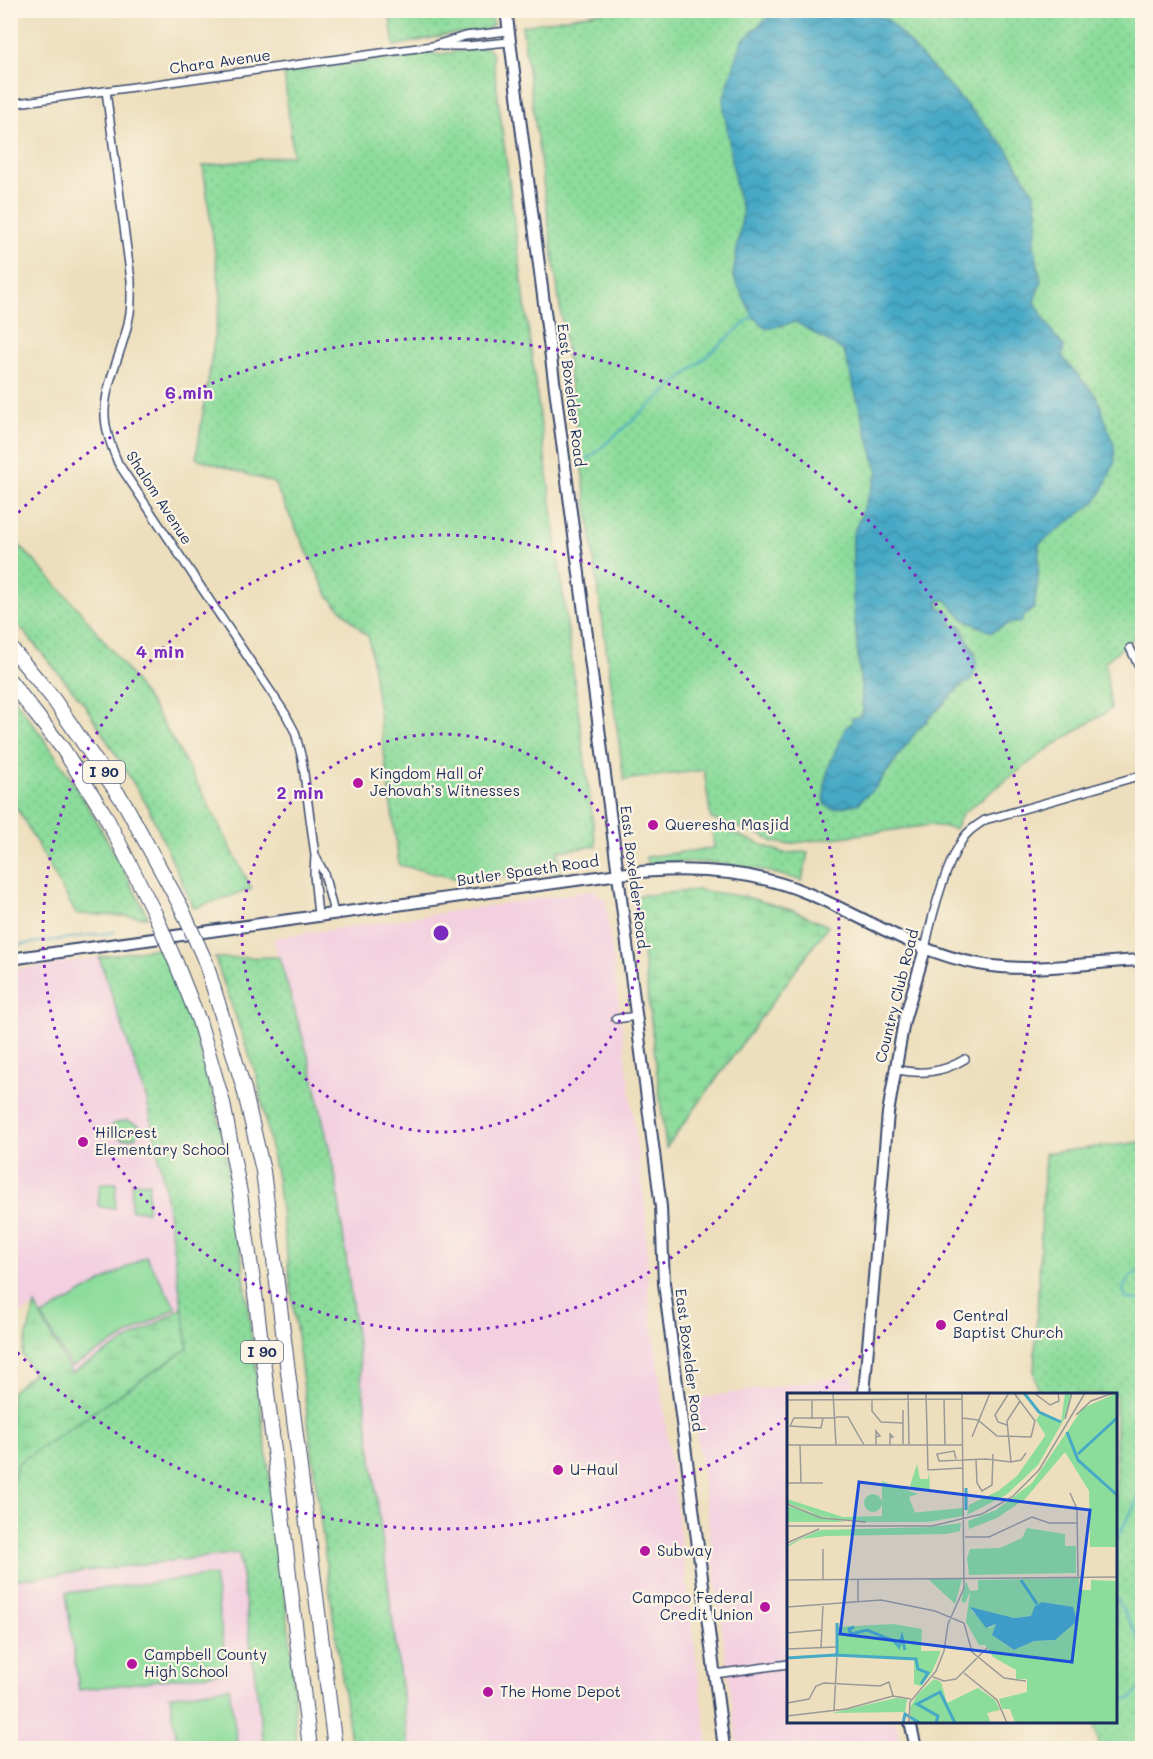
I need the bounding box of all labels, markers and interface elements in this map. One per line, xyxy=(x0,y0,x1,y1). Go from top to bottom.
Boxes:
street label: Chara Avenue xyxy=(168,44,272,78)
street label: East Boxelder Road xyxy=(553,322,591,468)
text: 6 min xyxy=(165,380,213,404)
street label: Shalom Avenue xyxy=(122,447,198,548)
text: 4 min xyxy=(136,639,184,663)
road number: I 90 xyxy=(83,761,125,783)
place label: Kingdom Hall of Jehovah’s Witnesses xyxy=(370,763,520,800)
marker: Kingdom Hall of Jehovah’s Witnesses xyxy=(351,776,365,790)
text: 2 min xyxy=(276,780,324,804)
street label: East Boxelder Road xyxy=(616,804,654,950)
place label: Queresha Masjid xyxy=(665,814,789,834)
marker: Queresha Masjid xyxy=(646,818,660,832)
street label: Butler Spaeth Road xyxy=(456,850,600,890)
centre of rings xyxy=(431,923,451,943)
street label: Country Club Road xyxy=(870,927,922,1065)
place label: Hillcrest Elementary School xyxy=(95,1122,230,1159)
marker: Hillcrest Elementary School xyxy=(76,1135,90,1149)
street label: East Boxelder Road xyxy=(671,1287,709,1433)
place label: Central Baptist Church xyxy=(953,1305,1063,1342)
marker: Central Baptist Church xyxy=(934,1318,948,1332)
road number: I 90 xyxy=(241,1341,283,1363)
inset map xyxy=(787,1393,1117,1723)
place label: U-Haul xyxy=(570,1459,618,1479)
marker: U-Haul xyxy=(551,1463,565,1477)
place label: Subway xyxy=(657,1540,712,1560)
marker: Subway xyxy=(638,1544,652,1558)
place label: Campco Federal Credit Union xyxy=(632,1587,753,1624)
marker: Campco Federal Credit Union xyxy=(758,1600,772,1614)
place label: Campbell County High School xyxy=(144,1644,267,1681)
marker: Campbell County High School xyxy=(125,1657,139,1671)
place label: The Home Depot xyxy=(500,1681,621,1701)
marker: The Home Depot xyxy=(481,1685,495,1699)

